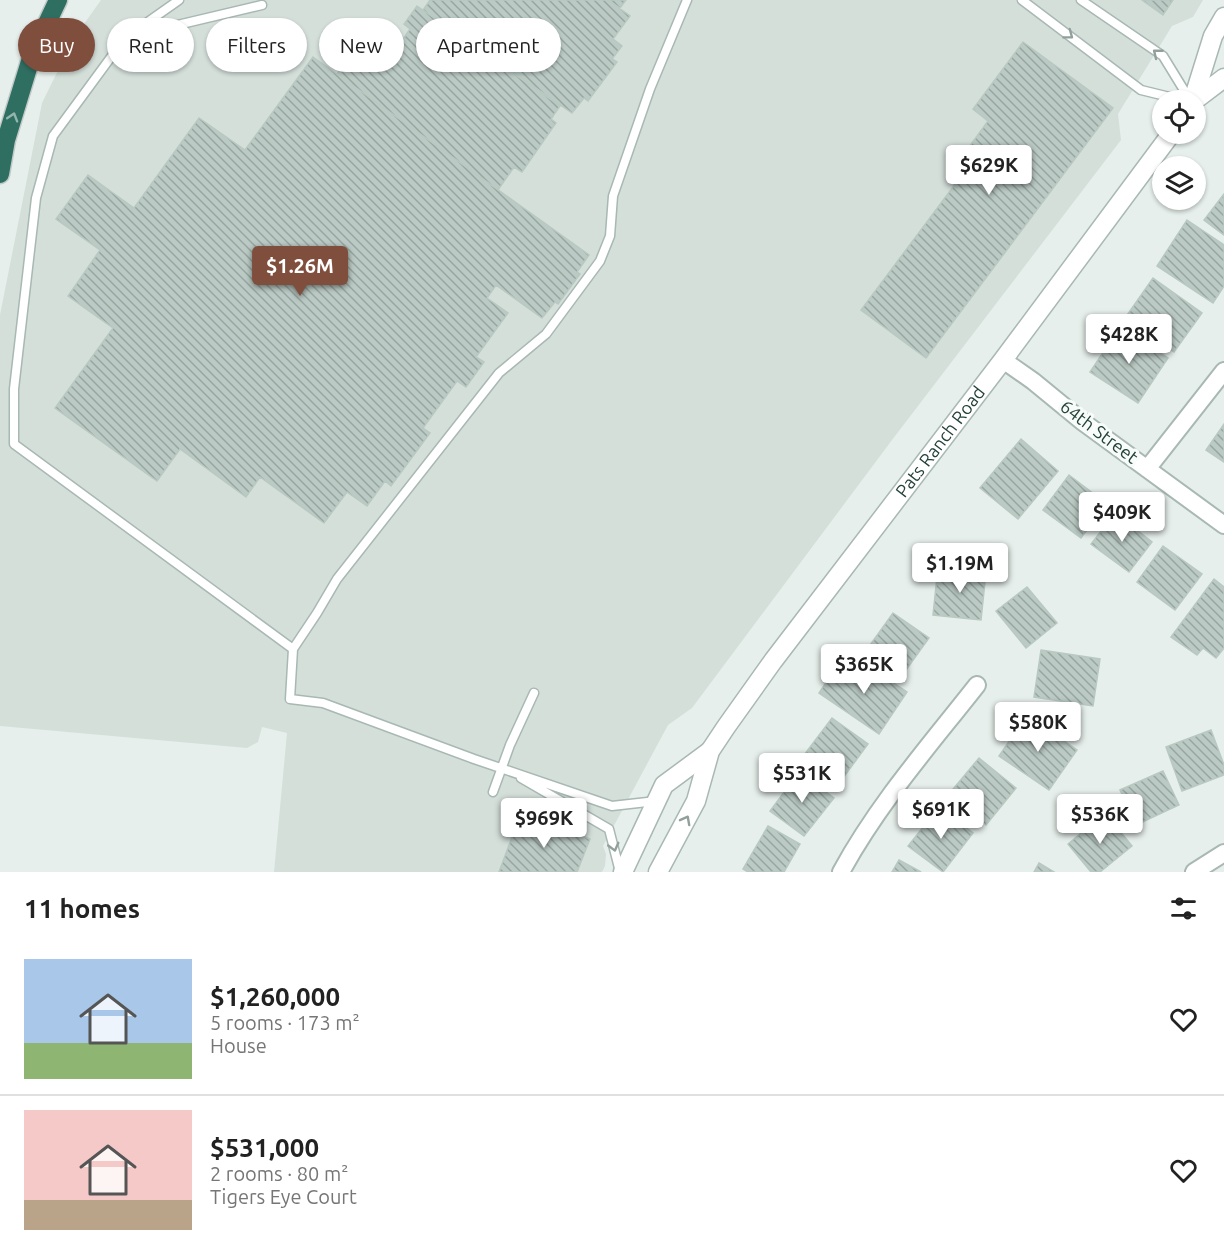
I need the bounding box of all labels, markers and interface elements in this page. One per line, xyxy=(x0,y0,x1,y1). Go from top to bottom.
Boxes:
chip: Buy xyxy=(18,18,95,72)
chip: Rent xyxy=(107,18,194,72)
chip: Filters xyxy=(206,18,307,72)
chip: New xyxy=(319,18,404,72)
chip: Apartment xyxy=(416,18,561,72)
one-way arrow xyxy=(1062,28,1073,39)
one-way arrow xyxy=(1153,49,1164,60)
map controls xyxy=(1152,90,1206,210)
button: locate xyxy=(1152,90,1206,144)
one-way arrow xyxy=(6,112,18,123)
pin: $629K xyxy=(947,145,1031,196)
text: $629K xyxy=(960,153,1018,176)
button: layers xyxy=(1152,156,1206,210)
pin: $1.26M xyxy=(251,246,349,297)
text: $1.26M xyxy=(266,254,334,277)
pin: $428K xyxy=(1087,314,1171,365)
text: $428K xyxy=(1100,322,1158,345)
street label: Pats Ranch Road xyxy=(891,382,988,501)
street label: 64th Street xyxy=(1057,396,1142,467)
pin: $409K xyxy=(1080,492,1164,543)
text: $409K xyxy=(1093,500,1151,523)
pin: $1.19M xyxy=(911,543,1009,594)
text: $1.19M xyxy=(926,551,994,574)
pin: $365K xyxy=(822,644,906,695)
text: $365K xyxy=(835,652,893,675)
pin: $580K xyxy=(996,702,1080,753)
text: $580K xyxy=(1009,710,1067,733)
pin: $531K xyxy=(760,753,844,804)
text: $531K xyxy=(773,761,831,784)
pin: $691K xyxy=(899,789,983,840)
pin: $536K xyxy=(1058,794,1142,845)
text: $691K xyxy=(912,797,970,820)
pin: $969K xyxy=(502,798,586,849)
text: $536K xyxy=(1071,802,1129,825)
text: $969K xyxy=(515,806,573,829)
one-way arrow xyxy=(679,816,690,827)
one-way arrow xyxy=(607,842,620,852)
icon: filters xyxy=(1167,892,1200,925)
text: 11 homes xyxy=(24,894,140,923)
text: $1,260,000 xyxy=(210,982,340,1011)
icon: home xyxy=(72,983,144,1055)
icon: heart xyxy=(1167,1003,1200,1036)
text: 5 rooms · 173 m² xyxy=(210,1011,360,1034)
text: House xyxy=(210,1034,267,1057)
text: $531,000 xyxy=(210,1133,319,1162)
icon: home xyxy=(72,1134,144,1206)
icon: heart xyxy=(1167,1154,1200,1187)
text: 2 rooms · 80 m² xyxy=(210,1162,348,1185)
text: Tigers Eye Court xyxy=(210,1185,357,1208)

